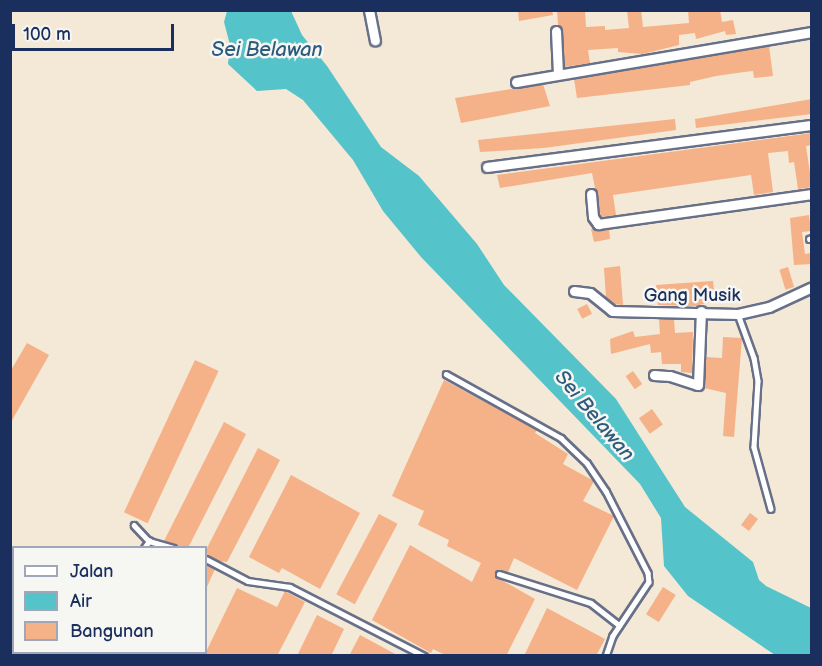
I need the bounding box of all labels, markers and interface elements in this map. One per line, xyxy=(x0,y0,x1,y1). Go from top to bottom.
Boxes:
scale bar xyxy=(15,12,177,50)
text: 100 m xyxy=(23,24,71,45)
water label: Sei Belawan xyxy=(211,38,323,62)
street label: Gang Musik xyxy=(644,285,740,307)
water label: Sei Belawan xyxy=(549,366,639,466)
legend xyxy=(12,546,207,654)
text: Jalan xyxy=(70,561,113,582)
text: Air xyxy=(70,591,92,612)
text: Bangunan xyxy=(70,621,154,642)

